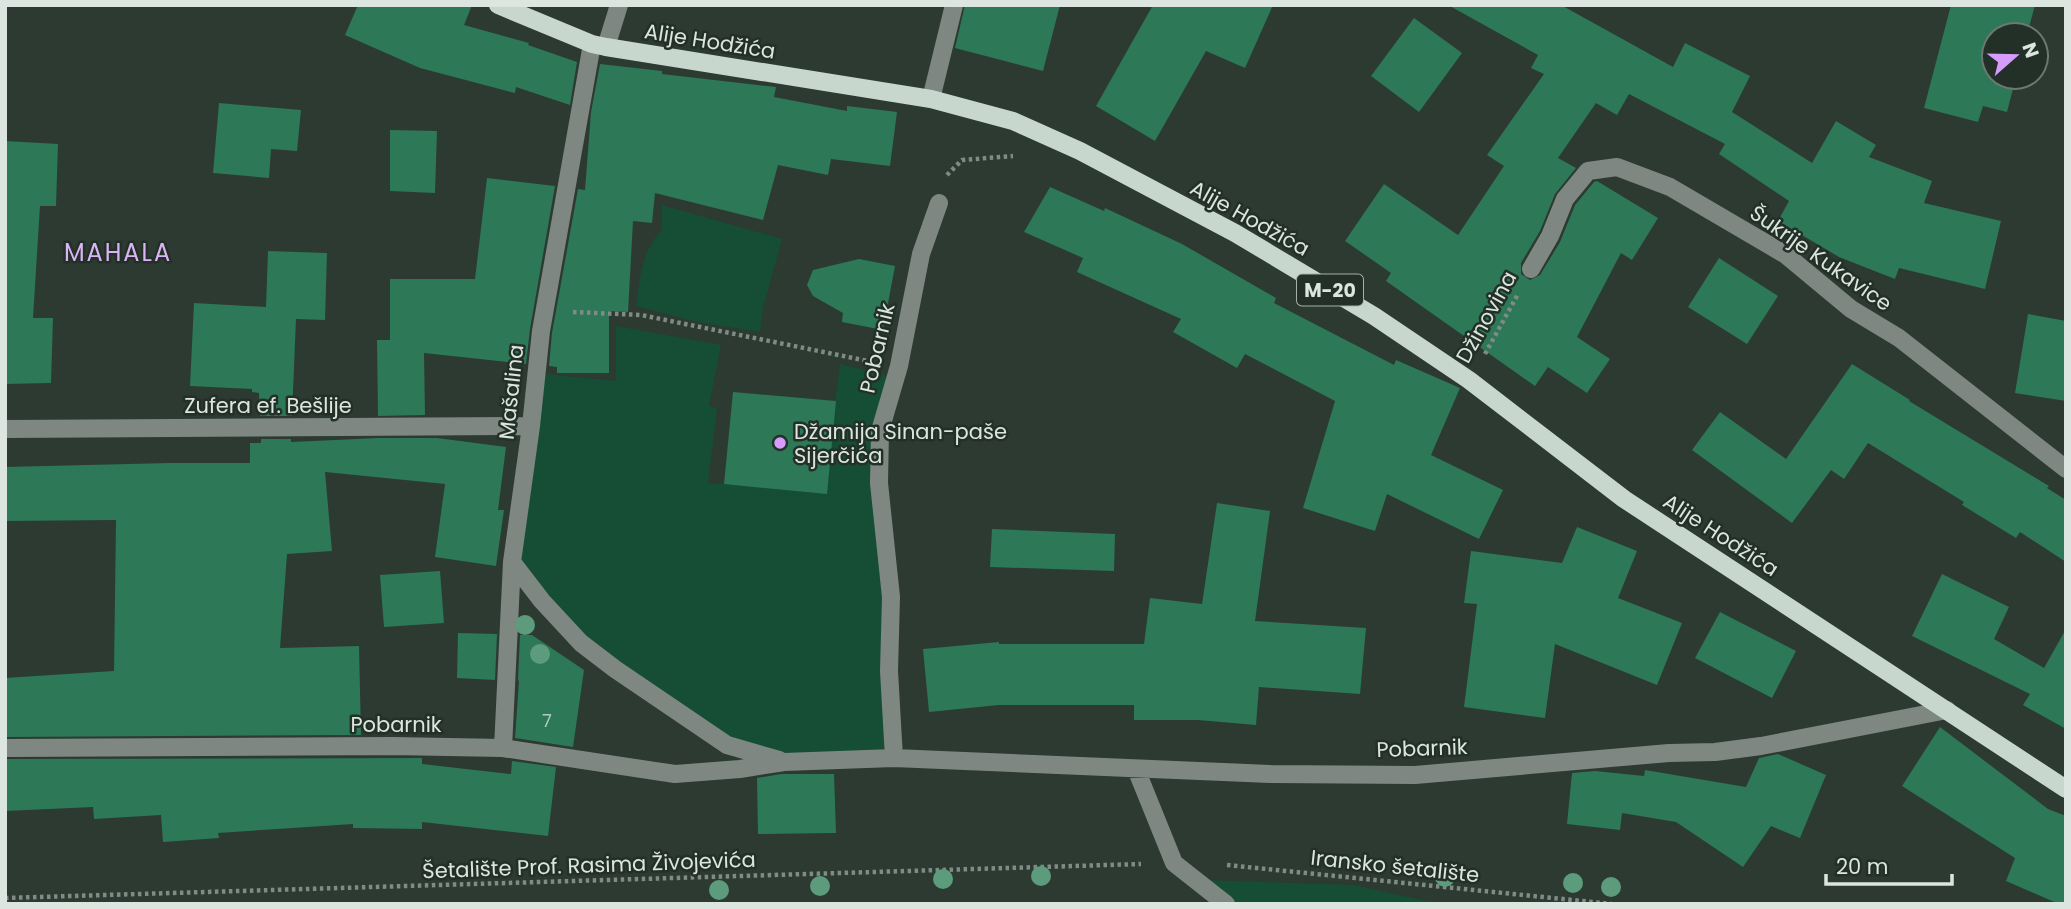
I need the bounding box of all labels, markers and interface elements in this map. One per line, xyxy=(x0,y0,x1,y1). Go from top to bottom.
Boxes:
street label: Alije Hodžića xyxy=(642,16,778,66)
north arrow xyxy=(1980,21,2050,91)
text: N xyxy=(2015,39,2046,62)
street label: Alije Hodžića xyxy=(1185,173,1315,263)
street label: Šukrije Kukavice xyxy=(1744,198,1898,318)
district label: MAHALA xyxy=(64,236,172,269)
street label: Džinovina xyxy=(1449,266,1523,368)
road number: M-20 xyxy=(1297,274,1363,306)
street label: Pobarnik xyxy=(853,300,901,396)
street label: Mašalina xyxy=(492,343,530,441)
street label: Zufera ef. Bešlije xyxy=(184,391,352,420)
place label: Džamija Sinan-paše Sijerčića xyxy=(794,417,1007,470)
marker: Džamija Sinan-paše Sijerčića xyxy=(772,435,788,451)
street label: Alije Hodžića xyxy=(1658,487,1784,583)
house number: 7 xyxy=(542,708,552,733)
street label: Pobarnik xyxy=(350,710,442,739)
street label: Pobarnik xyxy=(1376,732,1468,764)
scale bar xyxy=(1826,842,1952,886)
street label: Iransko šetalište xyxy=(1309,843,1481,889)
street label: Šetalište Prof. Rasima Živojevića xyxy=(422,845,756,885)
text: 20 m xyxy=(1836,852,1889,881)

